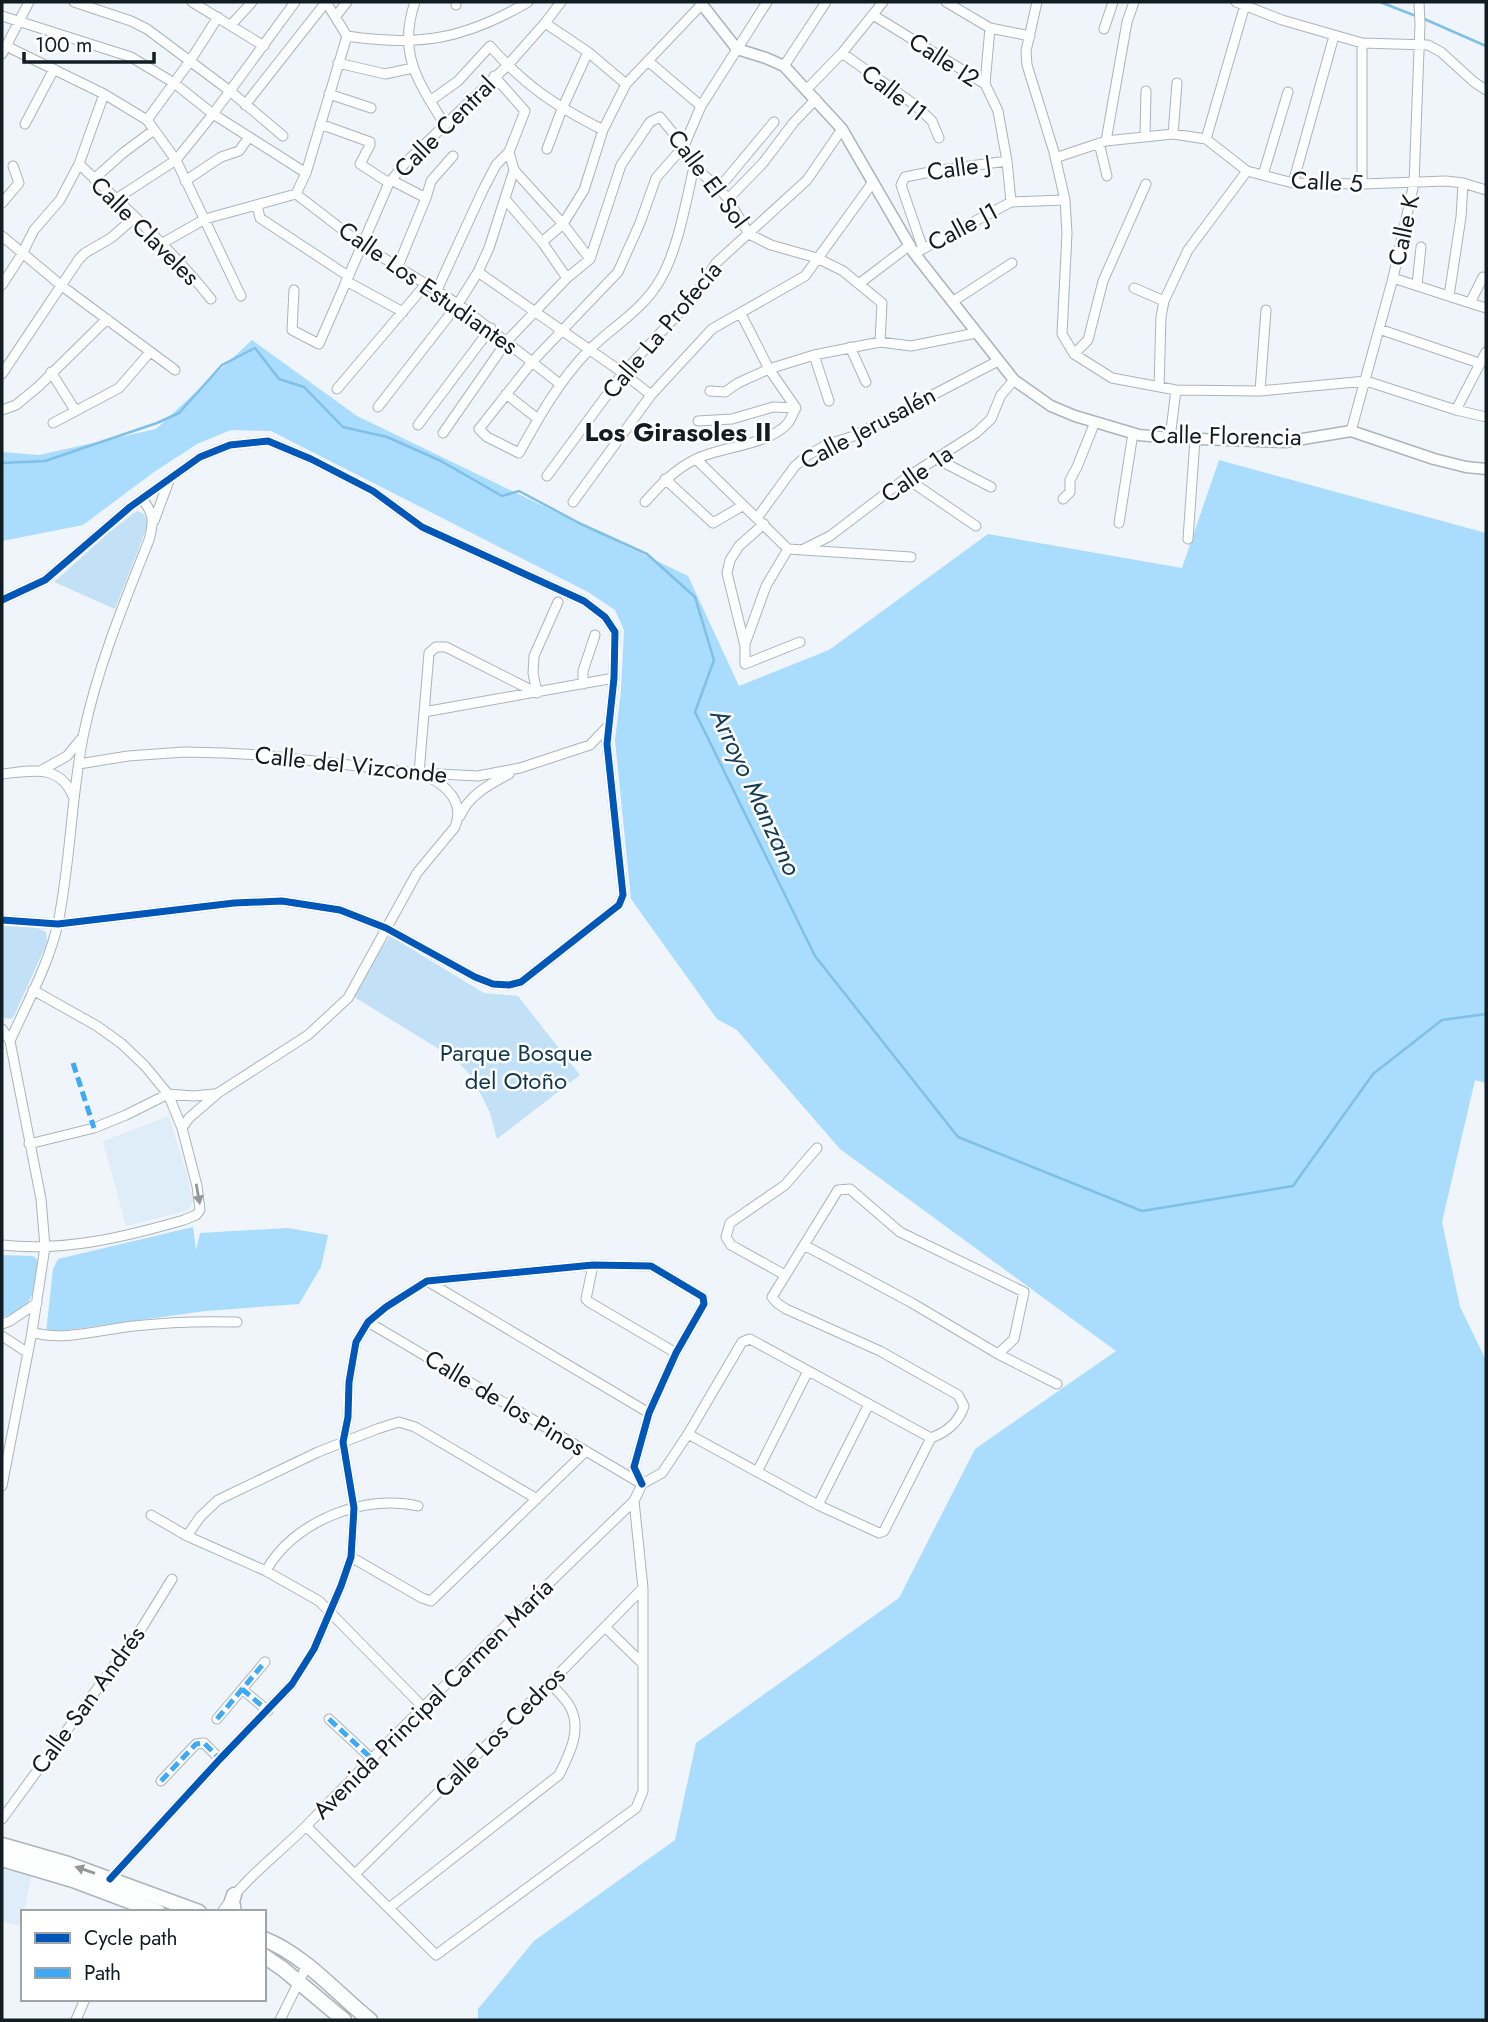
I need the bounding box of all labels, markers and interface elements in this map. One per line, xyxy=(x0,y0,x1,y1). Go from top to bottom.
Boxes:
scale bar xyxy=(24,21,154,65)
street label: Calle I2 xyxy=(902,24,987,96)
text: 100 m xyxy=(35,30,92,60)
street label: Calle I1 xyxy=(854,56,935,130)
street label: Calle Central xyxy=(386,68,503,185)
street label: Calle El Sol xyxy=(659,122,757,236)
street label: Calle J xyxy=(925,146,993,189)
street label: Calle 5 xyxy=(1290,162,1364,201)
street label: Calle Claveles xyxy=(83,168,208,293)
street label: Calle K xyxy=(1379,191,1428,269)
street label: Calle J1 xyxy=(921,193,1004,260)
street label: Calle Los Estudiantes xyxy=(331,212,525,363)
street label: Calle La Profecía xyxy=(593,253,730,406)
street label: Calle Jerusalén xyxy=(794,377,942,478)
district label: Los Girasoles II xyxy=(584,413,772,451)
street label: Calle Florencia xyxy=(1150,417,1302,454)
street label: Calle 1a xyxy=(874,436,960,511)
water label: Arroyo Manzano xyxy=(700,701,811,882)
street label: Calle del Vizconde xyxy=(253,737,449,792)
park label: Parque Bosque del Otoño xyxy=(440,1035,592,1098)
one-way arrow xyxy=(193,1183,204,1205)
street label: Calle de los Pinos xyxy=(418,1341,592,1464)
street label: Avenida Principal Carmen María xyxy=(304,1570,561,1827)
street label: Calle San Andrés xyxy=(22,1619,153,1781)
street label: Calle Los Cedros xyxy=(426,1658,573,1805)
one-way arrow xyxy=(75,1864,96,1875)
legend xyxy=(21,1910,266,2001)
text: Cycle path xyxy=(84,1923,177,1953)
text: Path xyxy=(84,1958,121,1988)

